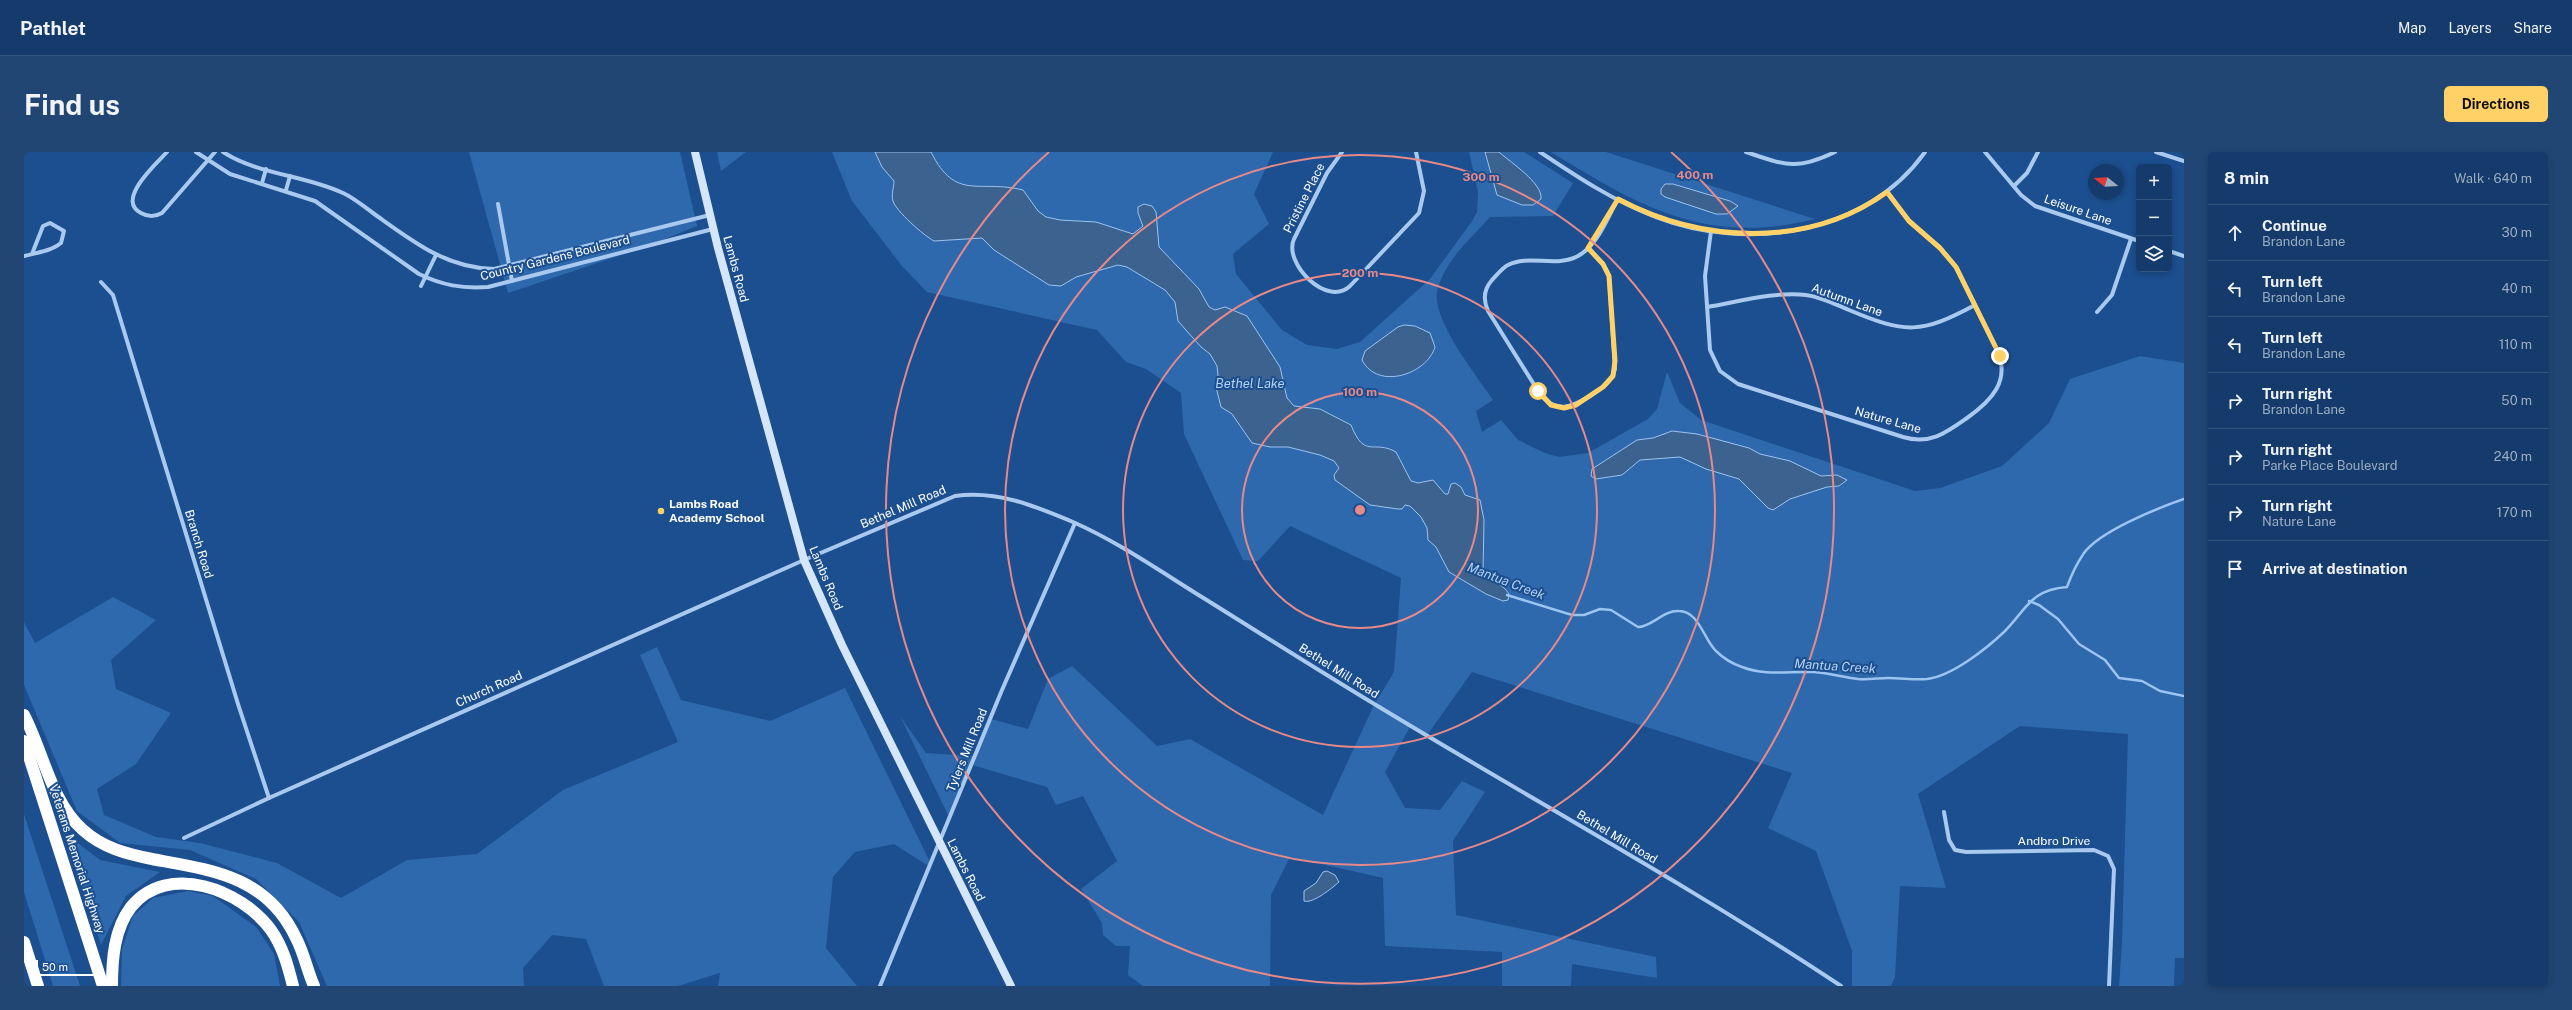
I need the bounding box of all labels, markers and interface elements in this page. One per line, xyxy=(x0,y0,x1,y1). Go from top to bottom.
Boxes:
text: Pathlet xyxy=(20,17,86,39)
text: Map xyxy=(2398,20,2426,36)
text: Layers xyxy=(2448,20,2492,36)
text: Share xyxy=(2514,20,2552,36)
button: Directions xyxy=(2444,86,2548,122)
text: Find us xyxy=(24,88,120,121)
street label: Pristine Place xyxy=(1280,161,1328,235)
north arrow xyxy=(2088,164,2124,200)
map controls xyxy=(2136,164,2172,272)
button: + xyxy=(2136,164,2172,200)
text: 400 m xyxy=(1677,168,1714,182)
text: 8 min xyxy=(2224,168,2269,188)
text: 300 m xyxy=(1463,170,1500,184)
text: Walk · 640 m xyxy=(2454,171,2532,186)
street label: Leisure Lane xyxy=(2042,192,2114,228)
button: − xyxy=(2136,200,2172,236)
text: Continue xyxy=(2262,217,2327,234)
icon: ahead xyxy=(2224,222,2246,244)
text: 30 m xyxy=(2502,225,2532,240)
street label: Country Gardens Boulevard xyxy=(479,233,631,283)
street label: Lambs Road xyxy=(720,234,752,304)
text: Brandon Lane xyxy=(2262,234,2345,249)
button: layers xyxy=(2136,236,2172,272)
text: 200 m xyxy=(1342,266,1378,280)
text: Turn left xyxy=(2262,273,2323,290)
icon: left xyxy=(2224,278,2246,300)
street label: Autumn Lane xyxy=(1810,281,1885,319)
text: 40 m xyxy=(2501,281,2532,296)
text: Brandon Lane xyxy=(2262,290,2345,305)
text: Turn left xyxy=(2262,329,2323,346)
icon: left xyxy=(2224,334,2246,356)
text: 110 m xyxy=(2499,337,2532,352)
text: Brandon Lane xyxy=(2262,346,2345,361)
route end xyxy=(1991,347,2009,365)
water label: Bethel Lake xyxy=(1215,376,1285,391)
route start xyxy=(1529,382,1547,400)
text: 100 m xyxy=(1343,385,1377,399)
text: Turn right xyxy=(2262,385,2332,402)
icon: right xyxy=(2224,390,2246,412)
text: 50 m xyxy=(2501,393,2532,408)
text: Brandon Lane xyxy=(2262,402,2345,417)
street label: Nature Lane xyxy=(1853,404,1923,436)
text: Turn right xyxy=(2262,441,2332,458)
icon: right xyxy=(2224,446,2246,468)
text: 240 m xyxy=(2494,449,2532,464)
text: Parke Place Boulevard xyxy=(2262,458,2398,473)
street label: Bethel Mill Road xyxy=(858,483,948,531)
place label: Lambs Road Academy School xyxy=(669,497,765,525)
text: Turn right xyxy=(2262,497,2332,514)
icon: right xyxy=(2224,502,2246,524)
centre of rings xyxy=(1353,503,1367,517)
text: 170 m xyxy=(2497,505,2532,520)
marker: Lambs Road Academy School xyxy=(656,506,666,516)
street label: Branch Road xyxy=(182,508,216,580)
text: Nature Lane xyxy=(2262,514,2336,529)
street label: Lambs Road xyxy=(806,544,846,612)
icon: arrive xyxy=(2224,558,2246,580)
water label: Mantua Creek xyxy=(1465,559,1547,603)
text: Arrive at destination xyxy=(2262,560,2407,577)
street label: Bethel Mill Road xyxy=(1296,641,1382,701)
water label: Mantua Creek xyxy=(1794,656,1876,676)
street label: Church Road xyxy=(453,668,525,710)
street label: Tylers Mill Road xyxy=(944,706,990,794)
street label: Veterans Memorial Highway xyxy=(46,783,108,936)
street label: Bethel Mill Road xyxy=(1574,807,1660,867)
street label: Andbro Drive xyxy=(2018,834,2091,848)
street label: Lambs Road xyxy=(944,836,988,904)
scale bar xyxy=(36,958,95,977)
text: 50 m xyxy=(42,961,68,973)

